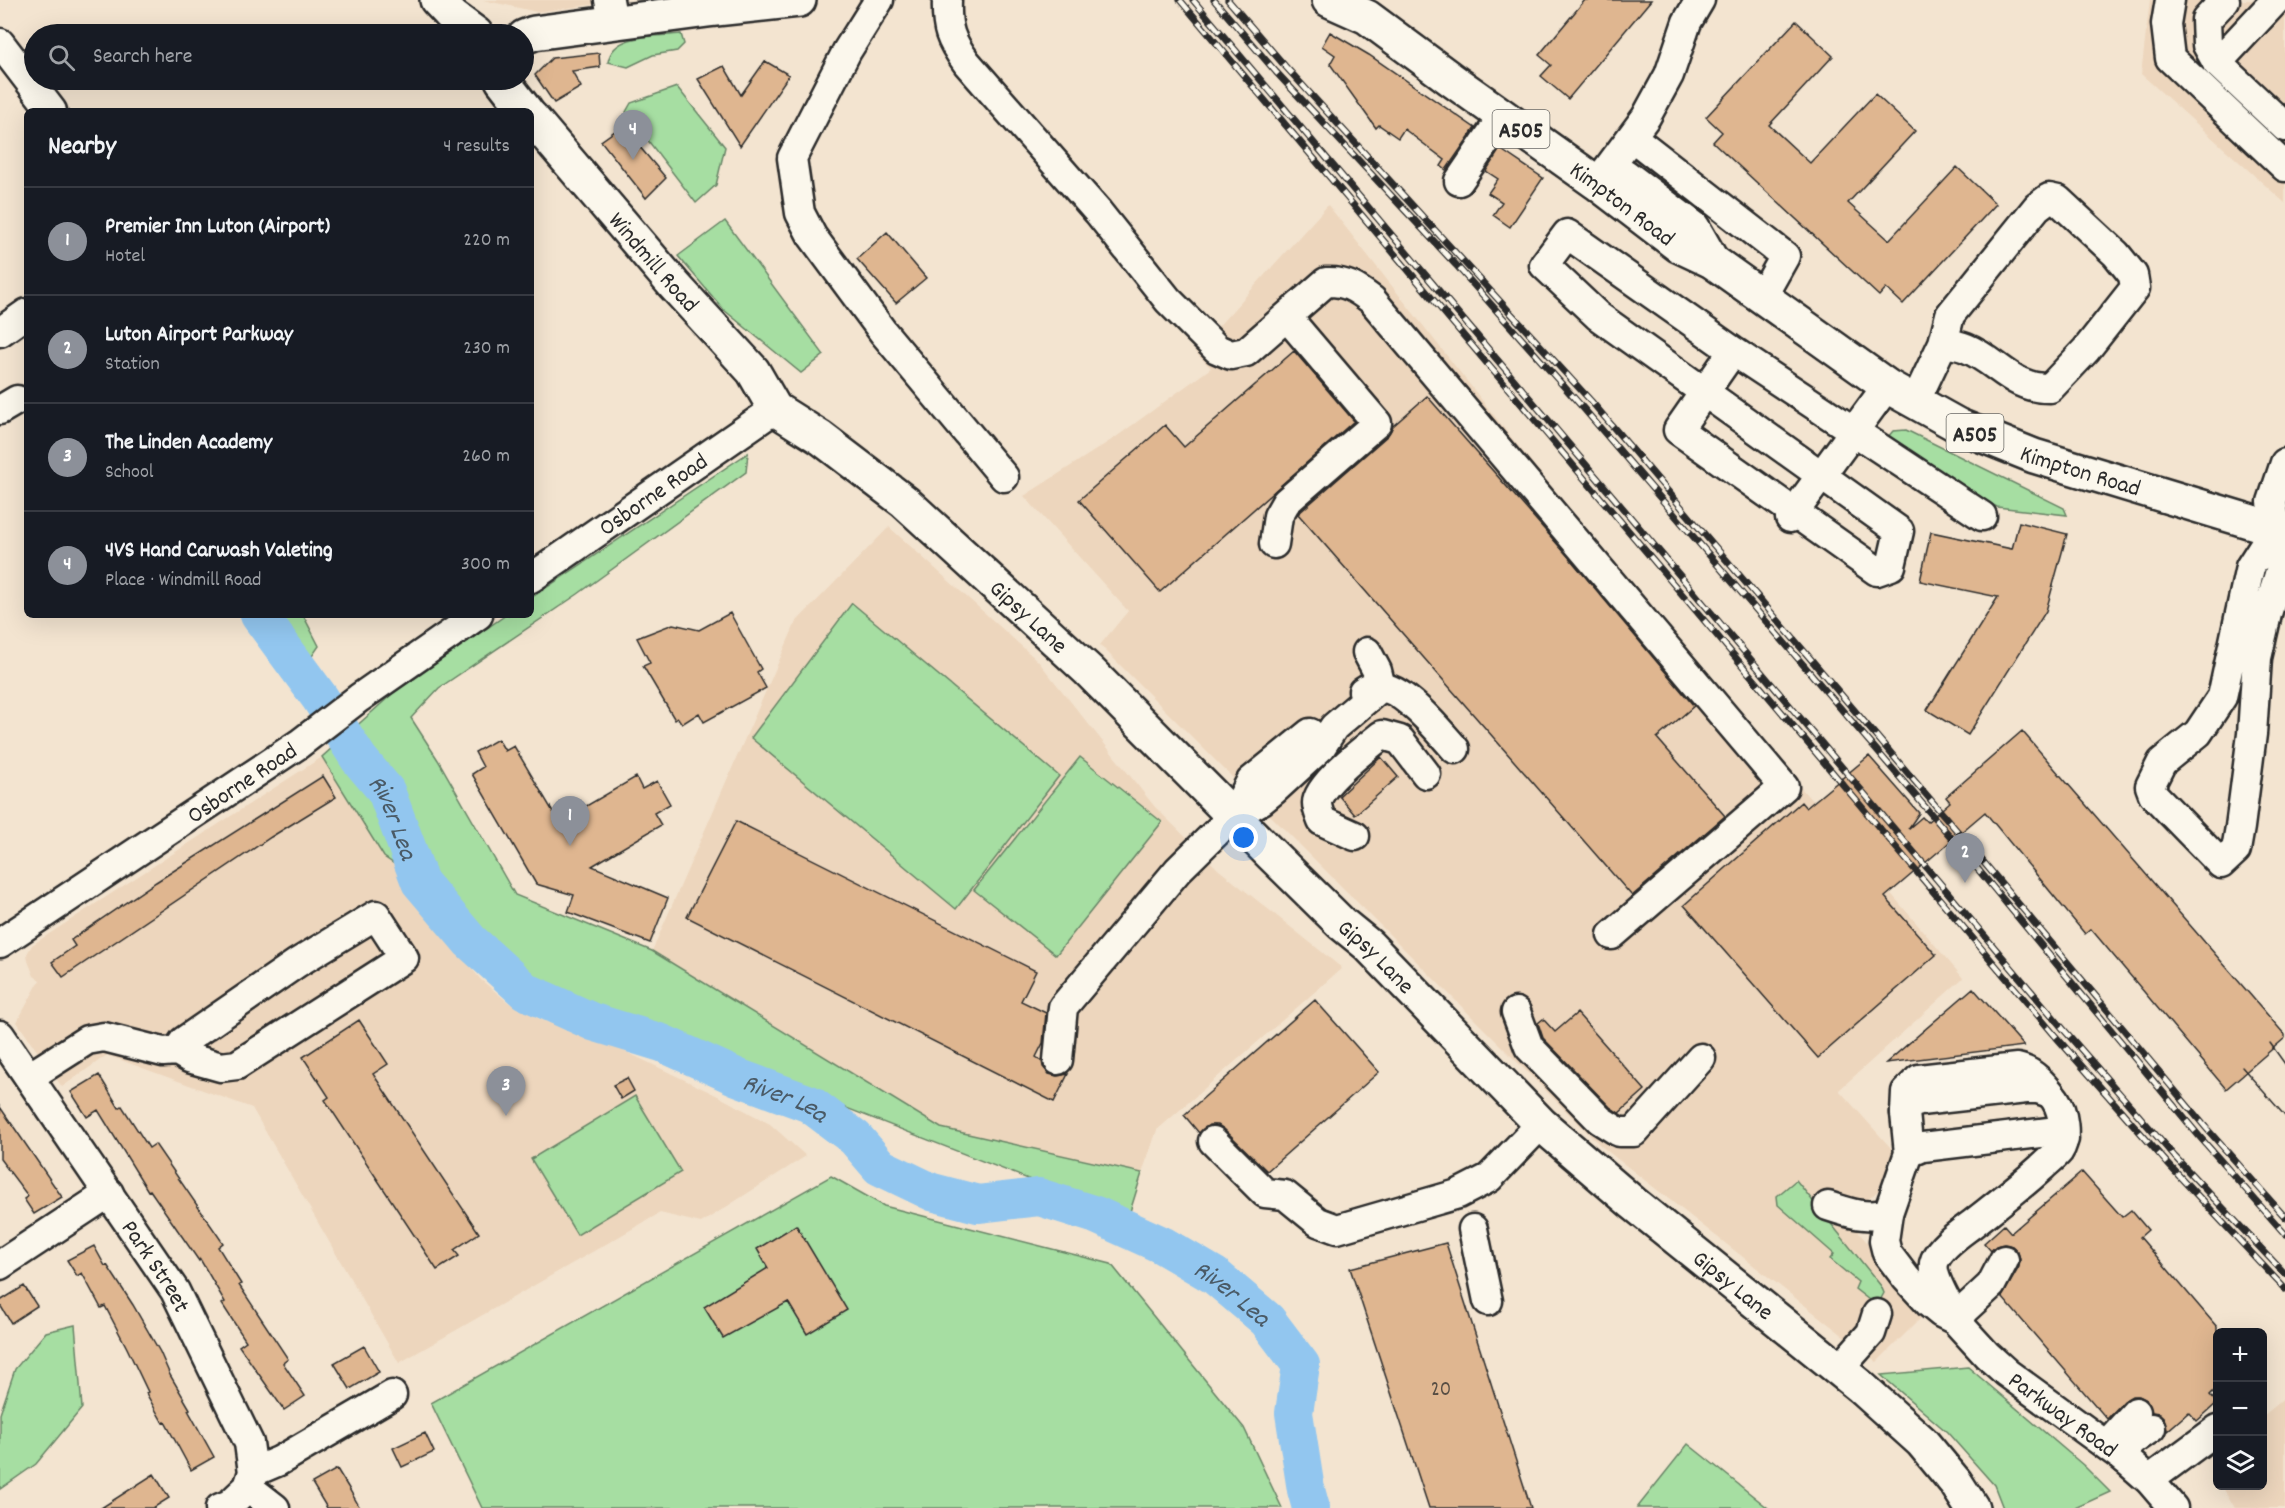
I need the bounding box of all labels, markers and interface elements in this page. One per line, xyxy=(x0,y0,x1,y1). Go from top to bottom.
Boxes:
search box xyxy=(24,24,534,90)
icon: search xyxy=(45,41,78,74)
text: Search here xyxy=(93,42,192,73)
pin: 4 xyxy=(614,110,652,160)
road number: A505 xyxy=(1492,110,1550,148)
text: Nearby xyxy=(48,129,116,166)
text: 4 results xyxy=(443,133,510,161)
street label: Kimpton Road xyxy=(1561,155,1681,256)
street label: Windmill Road xyxy=(599,206,705,321)
text: Premier Inn Luton (Airport) xyxy=(105,212,330,243)
text: 1 xyxy=(65,227,70,255)
text: 220 m xyxy=(463,227,510,255)
text: Hotel xyxy=(105,243,145,271)
text: Luton Airport Parkway xyxy=(105,320,293,351)
text: 2 xyxy=(63,335,72,363)
text: 230 m xyxy=(463,335,510,363)
text: Station xyxy=(105,351,160,379)
road number: A505 xyxy=(1946,414,2004,452)
text: The Linden Academy xyxy=(105,428,272,459)
street label: Kimpton Road xyxy=(2014,438,2144,507)
text: 3 xyxy=(63,443,72,471)
text: 260 m xyxy=(462,443,510,471)
street label: Osborne Road xyxy=(593,446,716,546)
text: School xyxy=(105,459,154,487)
text: 4VS Hand Carwash Valeting xyxy=(105,536,333,567)
text: 4 xyxy=(63,551,72,579)
text: 300 m xyxy=(461,551,510,579)
text: Place · Windmill Road xyxy=(105,567,261,595)
street label: Gipsy Lane xyxy=(981,573,1074,663)
street label: Osborne Road xyxy=(181,736,305,834)
water label: River Lea xyxy=(358,767,426,867)
pin: 1 xyxy=(550,796,590,846)
your location xyxy=(1229,823,1258,852)
pin: 2 xyxy=(1946,834,1984,883)
street label: Gipsy Lane xyxy=(1329,913,1421,1003)
pin: 3 xyxy=(486,1066,526,1116)
water label: River Lea xyxy=(737,1066,836,1135)
street label: Park Street xyxy=(111,1214,197,1319)
street label: Gipsy Lane xyxy=(1684,1243,1780,1330)
water label: River Lea xyxy=(1186,1252,1279,1338)
map controls xyxy=(2213,1328,2267,1490)
button: + xyxy=(2213,1328,2267,1382)
street label: Parkway Road xyxy=(2000,1365,2123,1468)
house number: 20 xyxy=(1431,1376,1451,1406)
button: − xyxy=(2213,1382,2267,1436)
button: layers xyxy=(2213,1436,2267,1490)

